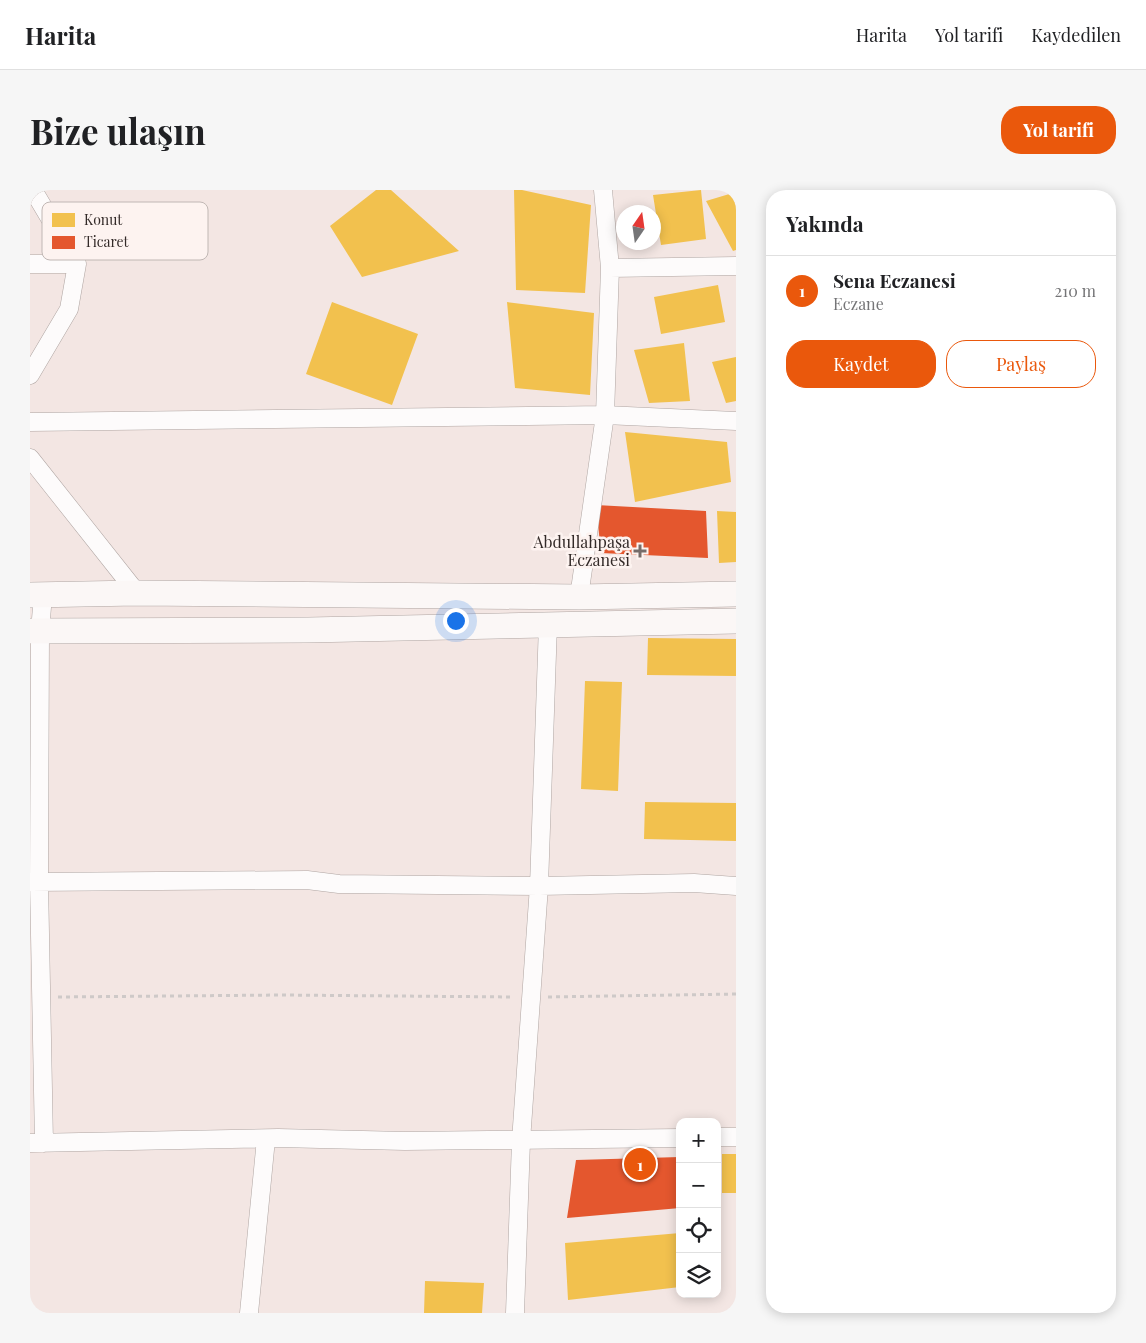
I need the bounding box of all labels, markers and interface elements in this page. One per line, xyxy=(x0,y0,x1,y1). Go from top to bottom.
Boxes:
text: Harita xyxy=(25,19,96,51)
text: Harita xyxy=(856,23,907,47)
text: Yol tarifi xyxy=(935,23,1003,47)
text: Kaydedilen xyxy=(1031,23,1121,47)
button: Yol tarifi xyxy=(1001,106,1116,154)
text: Bize ulaşın xyxy=(30,107,206,154)
legend xyxy=(42,202,208,260)
north arrow xyxy=(616,205,661,250)
text: Yakında xyxy=(786,209,864,237)
text: Konut xyxy=(84,210,123,229)
text: Ticaret xyxy=(84,232,130,251)
text: Sena Eczanesi xyxy=(833,267,956,293)
text: 1 xyxy=(799,280,805,301)
text: 210 m xyxy=(1055,280,1096,301)
text: Eczane xyxy=(833,293,884,314)
button: Kaydet xyxy=(786,340,936,388)
button: Paylaş xyxy=(946,340,1096,388)
place label: Abdullahpaşa Eczanesi xyxy=(532,531,630,570)
marker: Abdullahpaşa Eczanesi xyxy=(634,545,646,557)
your location xyxy=(443,608,469,634)
map controls xyxy=(676,1118,721,1298)
button: + xyxy=(676,1118,721,1163)
pin: 1 xyxy=(624,1145,656,1183)
button: − xyxy=(676,1163,721,1208)
button: locate xyxy=(676,1208,721,1253)
button: layers xyxy=(676,1253,721,1298)

